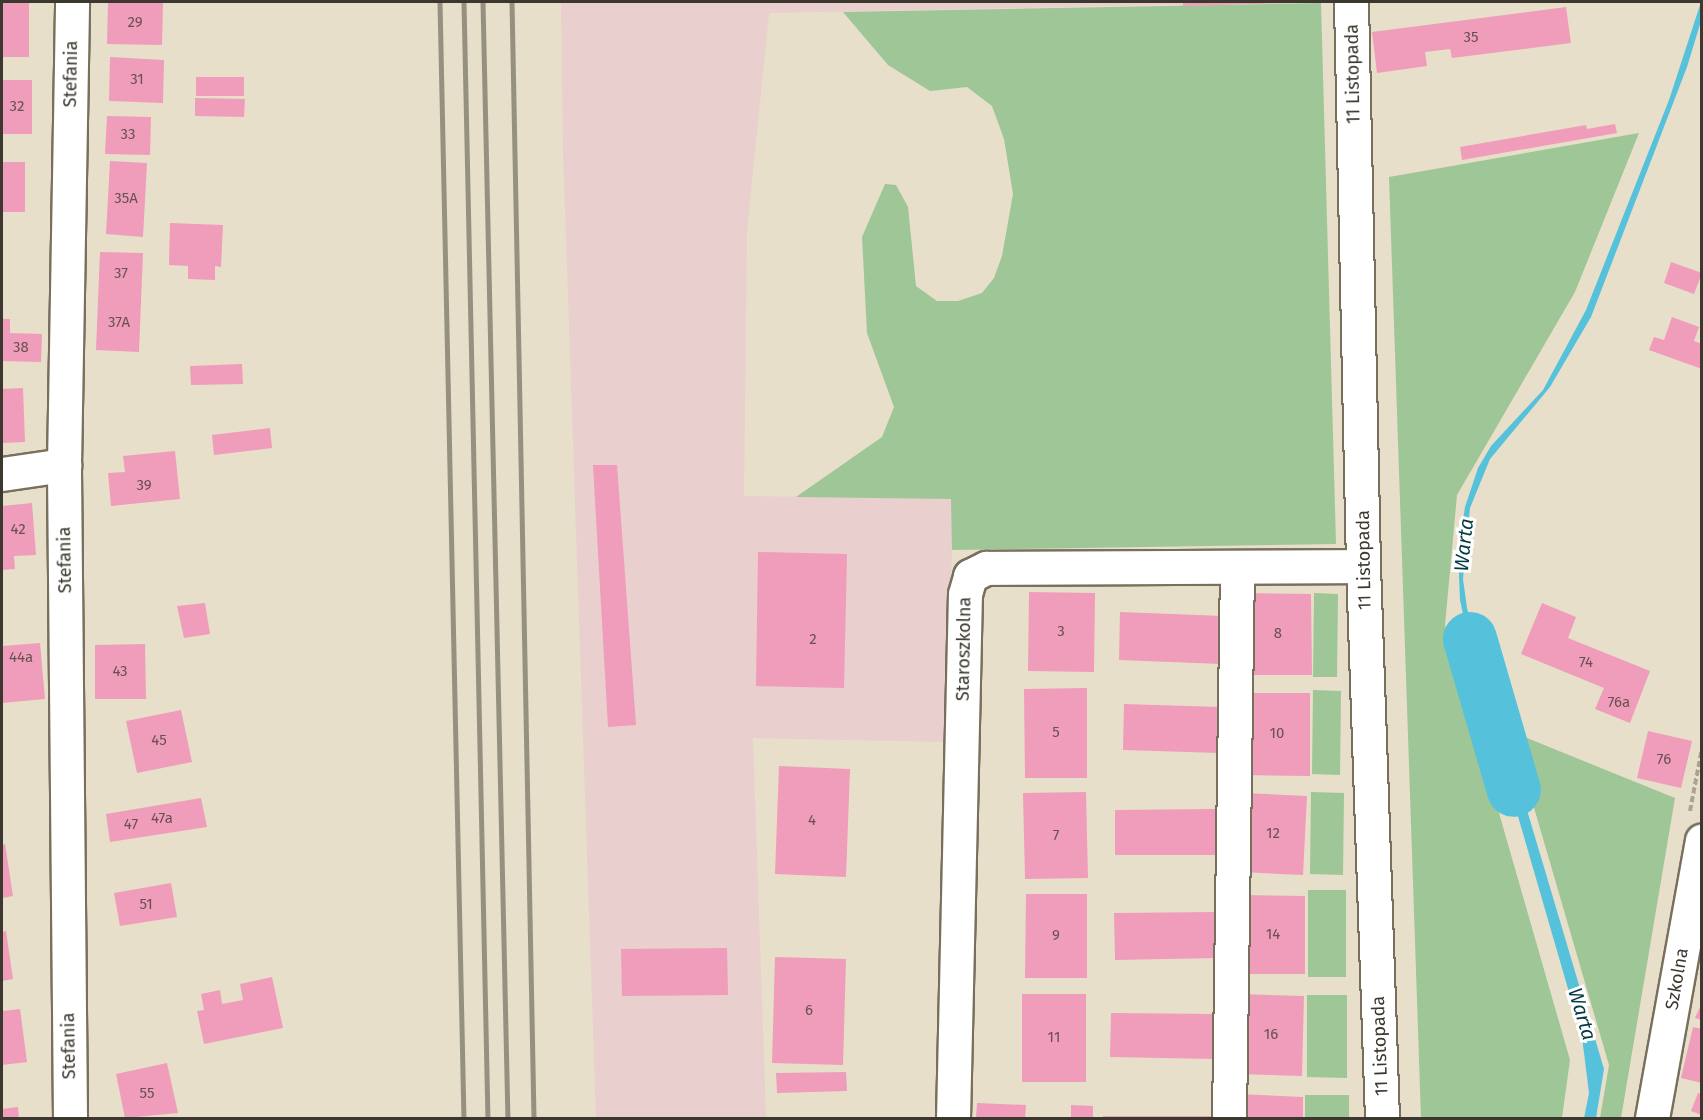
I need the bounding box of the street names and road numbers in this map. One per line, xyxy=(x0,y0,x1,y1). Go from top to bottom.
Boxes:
street label: 11 Listopada xyxy=(1341,24,1365,124)
street label: Stefania xyxy=(60,40,82,108)
street label: 11 Listopada xyxy=(1352,510,1376,610)
street label: Stefania xyxy=(54,526,76,594)
street label: Staroszkolna xyxy=(952,597,976,701)
street label: Szkolna xyxy=(1661,946,1693,1012)
street label: 11 Listopada xyxy=(1367,996,1393,1096)
street label: Stefania xyxy=(58,1012,80,1080)

